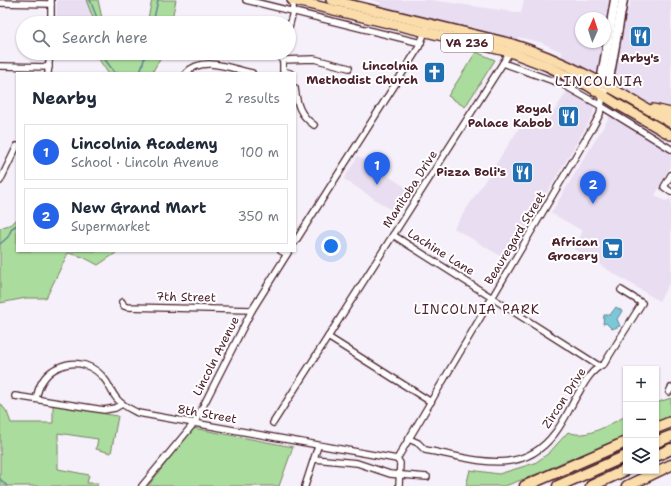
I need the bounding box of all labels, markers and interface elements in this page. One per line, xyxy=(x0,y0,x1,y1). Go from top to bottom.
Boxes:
north arrow xyxy=(575,12,611,48)
search box xyxy=(16,16,296,60)
restaurant icon: Arby's xyxy=(627,24,653,50)
icon: search xyxy=(30,27,52,49)
text: Search here xyxy=(62,28,148,48)
road number: VA 236 xyxy=(441,34,493,52)
place label: Arby's xyxy=(621,50,659,66)
place label: Lincolnia Methodist Church xyxy=(306,58,419,88)
church icon: Lincolnia Methodist Church xyxy=(421,60,447,86)
district label: LINCOLNIA xyxy=(555,72,643,90)
text: Nearby xyxy=(32,87,97,109)
text: 2 results xyxy=(224,90,280,107)
place label: Royal Palace Kabob xyxy=(468,101,552,131)
restaurant icon: Royal Palace Kabob xyxy=(555,103,581,129)
text: Lincolnia Academy xyxy=(71,134,218,154)
text: 1 xyxy=(43,144,49,161)
text: 100 m xyxy=(240,144,279,161)
street label: Manitoba Drive xyxy=(379,147,441,231)
pin: 1 xyxy=(364,152,390,185)
text: School · Lincoln Avenue xyxy=(71,154,219,171)
restaurant icon: Pizza Boli's xyxy=(509,159,535,185)
place label: Pizza Boli's xyxy=(436,164,506,180)
pin: 2 xyxy=(580,171,606,204)
street label: Beauregard Street xyxy=(481,188,549,288)
text: New Grand Mart xyxy=(71,198,206,218)
text: 2 xyxy=(41,208,51,225)
text: 350 m xyxy=(238,208,279,225)
text: Supermarket xyxy=(71,218,150,235)
street label: Lachine Lane xyxy=(404,225,478,279)
place label: African Grocery xyxy=(547,234,598,264)
your location xyxy=(321,236,341,256)
supermarket icon: African Grocery xyxy=(600,236,626,262)
street label: 7th Street xyxy=(156,288,216,306)
district label: LINCOLNIA PARK xyxy=(414,301,540,318)
street label: Lincoln Avenue xyxy=(189,313,243,398)
street label: Zircon Drive xyxy=(538,364,590,431)
map controls xyxy=(623,366,659,474)
button: + xyxy=(623,366,659,402)
street label: 8th Street xyxy=(176,401,238,427)
button: − xyxy=(623,402,659,438)
button: layers xyxy=(623,438,659,474)

